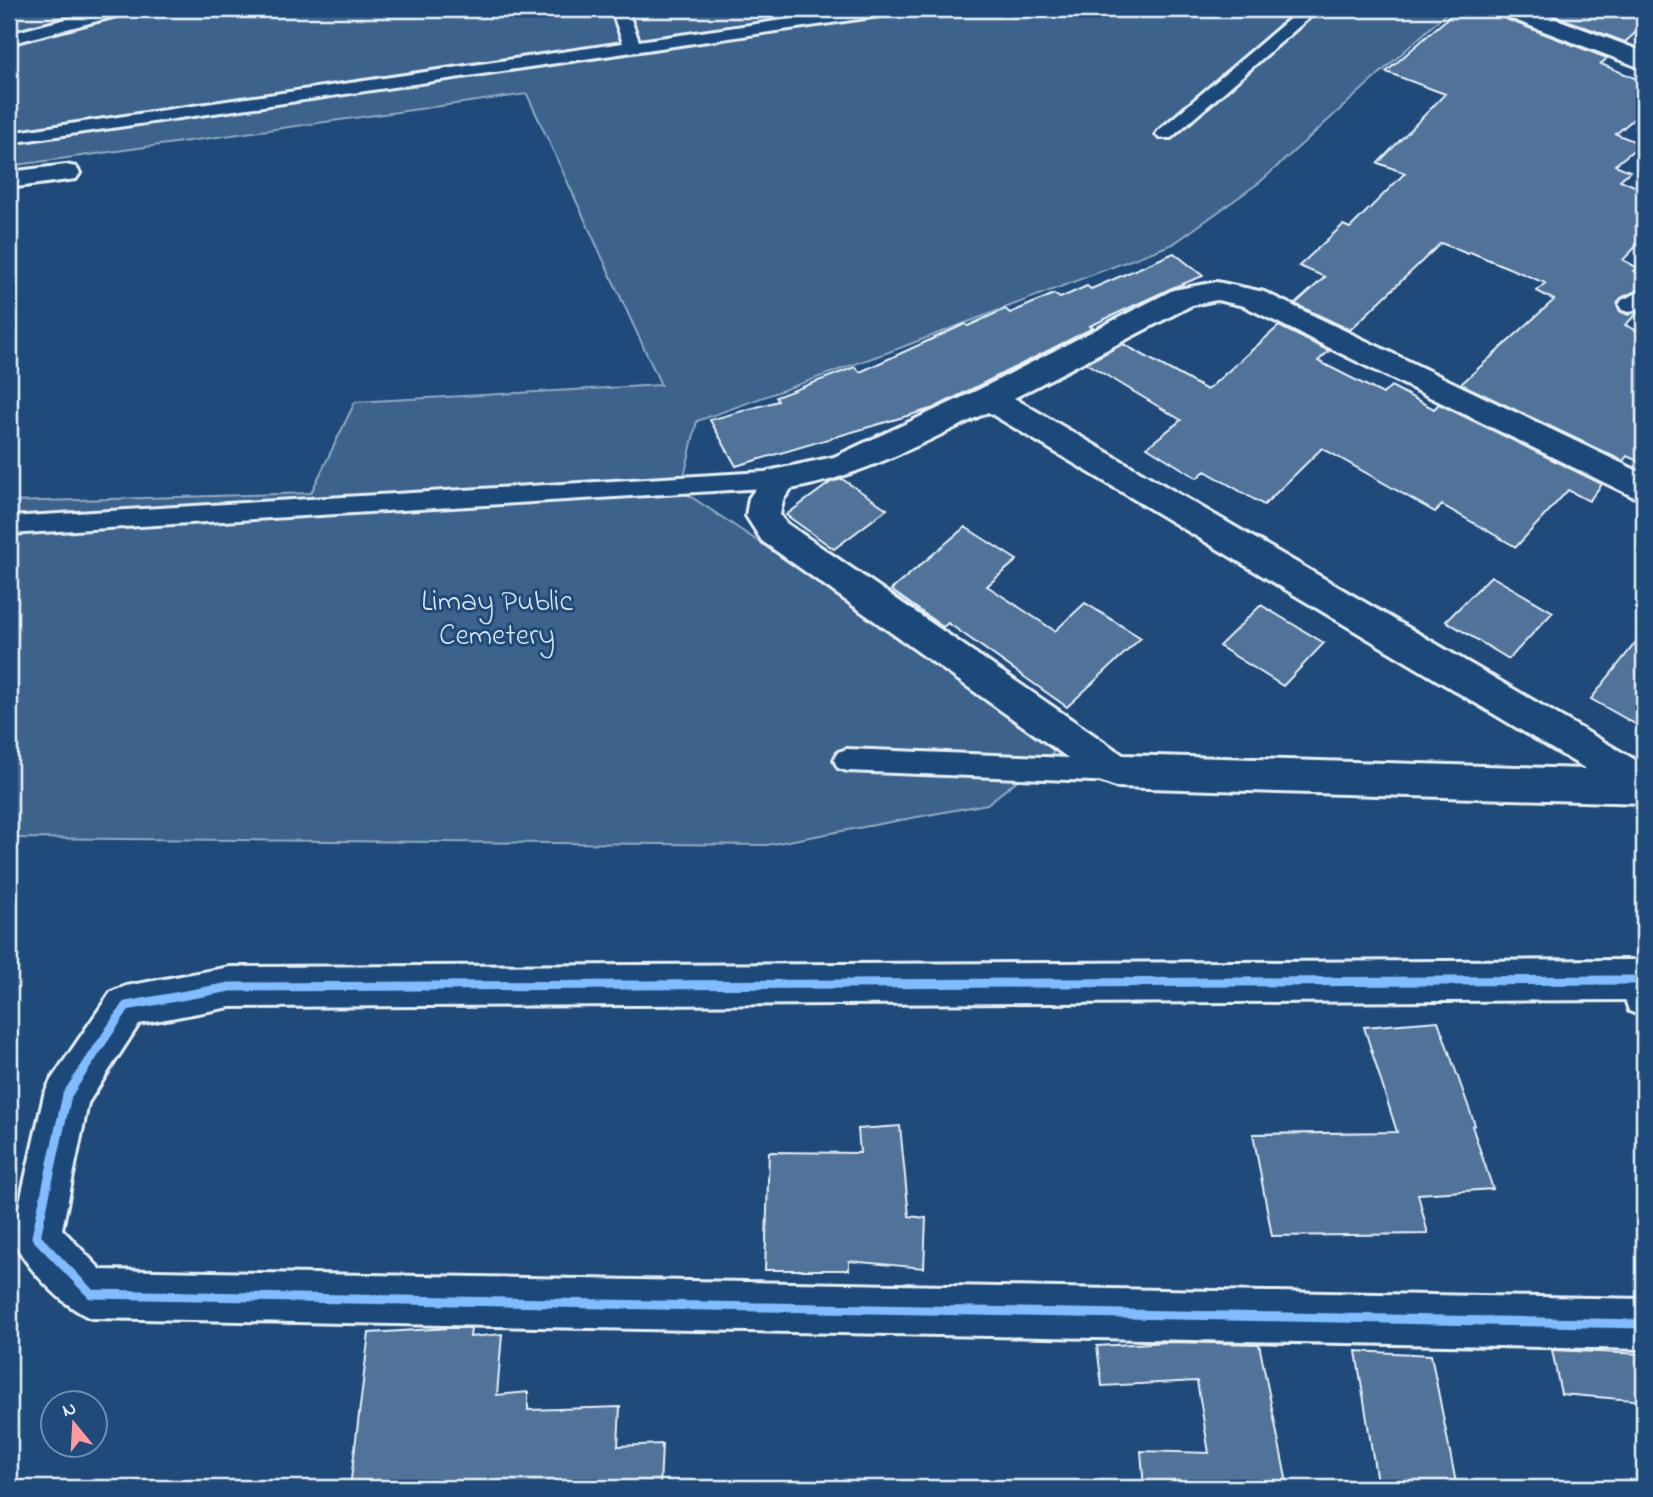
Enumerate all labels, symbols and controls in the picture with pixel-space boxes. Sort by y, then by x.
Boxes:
park label: Limay Public Cemetery [421,581,573,659]
north arrow [38,1388,108,1458]
text: N [59,1395,80,1425]

